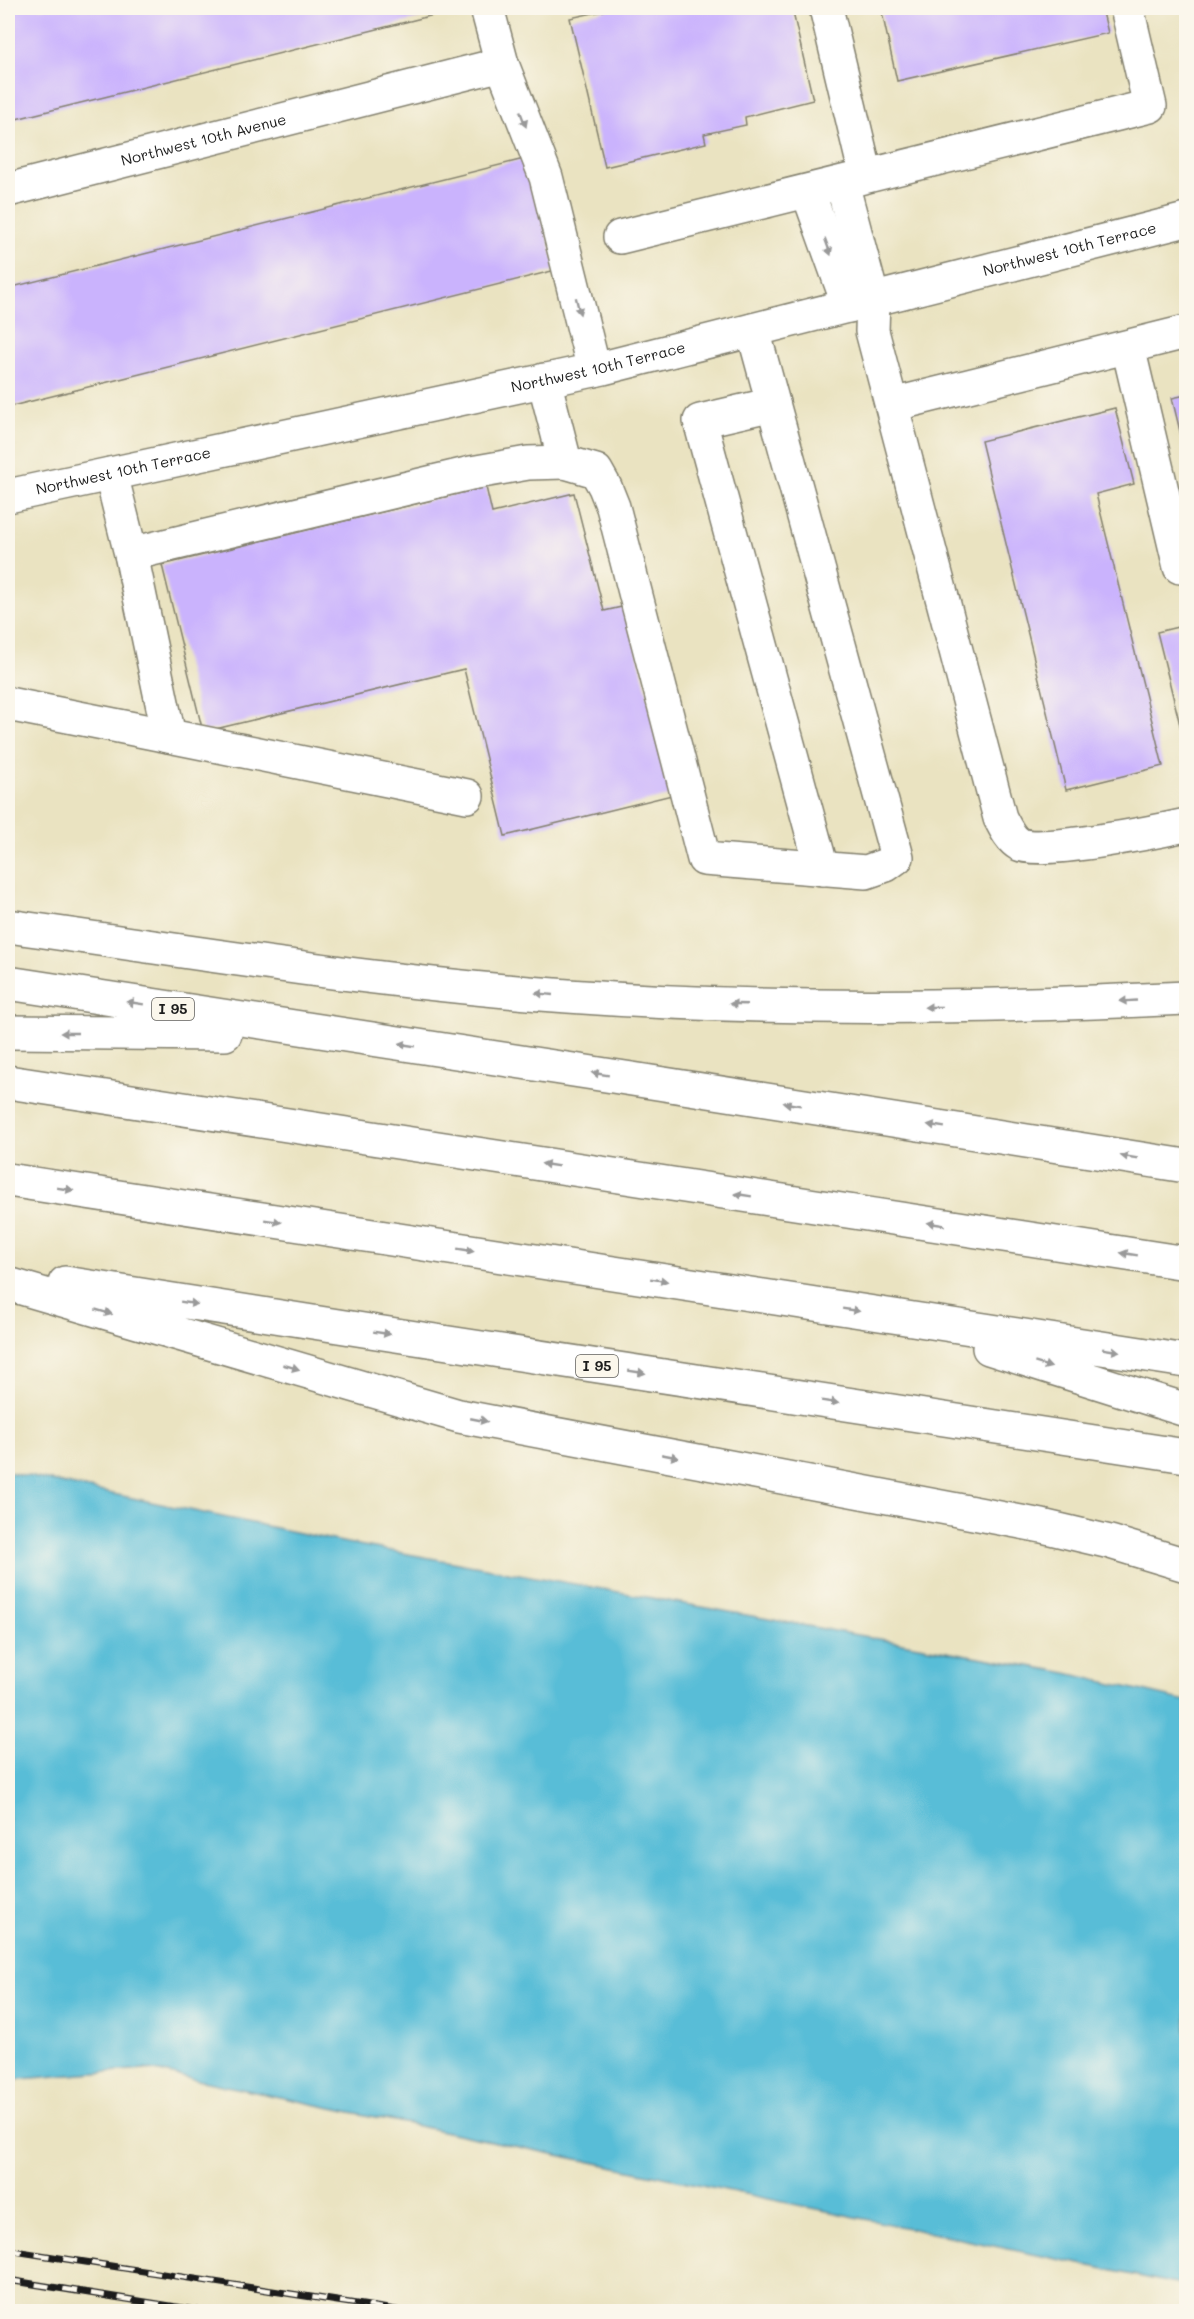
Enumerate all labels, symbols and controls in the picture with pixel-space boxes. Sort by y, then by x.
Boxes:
street label: Northwest 10th Avenue [119,108,288,170]
one-way arrow [519,110,528,128]
street label: Northwest 10th Terrace [980,217,1158,280]
one-way arrow [823,238,833,256]
one-way arrow [573,297,583,315]
street label: Northwest 10th Terrace [509,337,687,397]
street label: Northwest 10th Terrace [34,442,212,499]
one-way arrow [534,989,553,999]
one-way arrow [1119,997,1138,1006]
one-way arrow [125,998,144,1007]
road number: I 95 [152,998,194,1020]
one-way arrow [729,999,748,1009]
one-way arrow [924,1002,943,1012]
one-way arrow [60,1028,79,1038]
one-way arrow [397,1040,416,1049]
one-way arrow [590,1069,609,1078]
one-way arrow [783,1099,802,1108]
one-way arrow [927,1122,946,1131]
one-way arrow [1119,1153,1138,1162]
one-way arrow [541,1161,560,1170]
one-way arrow [56,1184,75,1193]
one-way arrow [734,1190,753,1199]
one-way arrow [264,1216,283,1225]
one-way arrow [926,1220,945,1229]
one-way arrow [457,1246,476,1255]
one-way arrow [1119,1249,1138,1258]
one-way arrow [649,1276,668,1285]
one-way arrow [180,1299,199,1308]
one-way arrow [842,1306,861,1315]
one-way arrow [95,1308,113,1317]
one-way arrow [373,1329,392,1338]
one-way arrow [1102,1345,1121,1354]
road number: I 95 [576,1355,618,1377]
one-way arrow [1034,1360,1052,1370]
one-way arrow [282,1363,300,1372]
one-way arrow [628,1368,647,1377]
one-way arrow [821,1397,840,1406]
one-way arrow [469,1416,488,1425]
one-way arrow [661,1452,680,1461]

